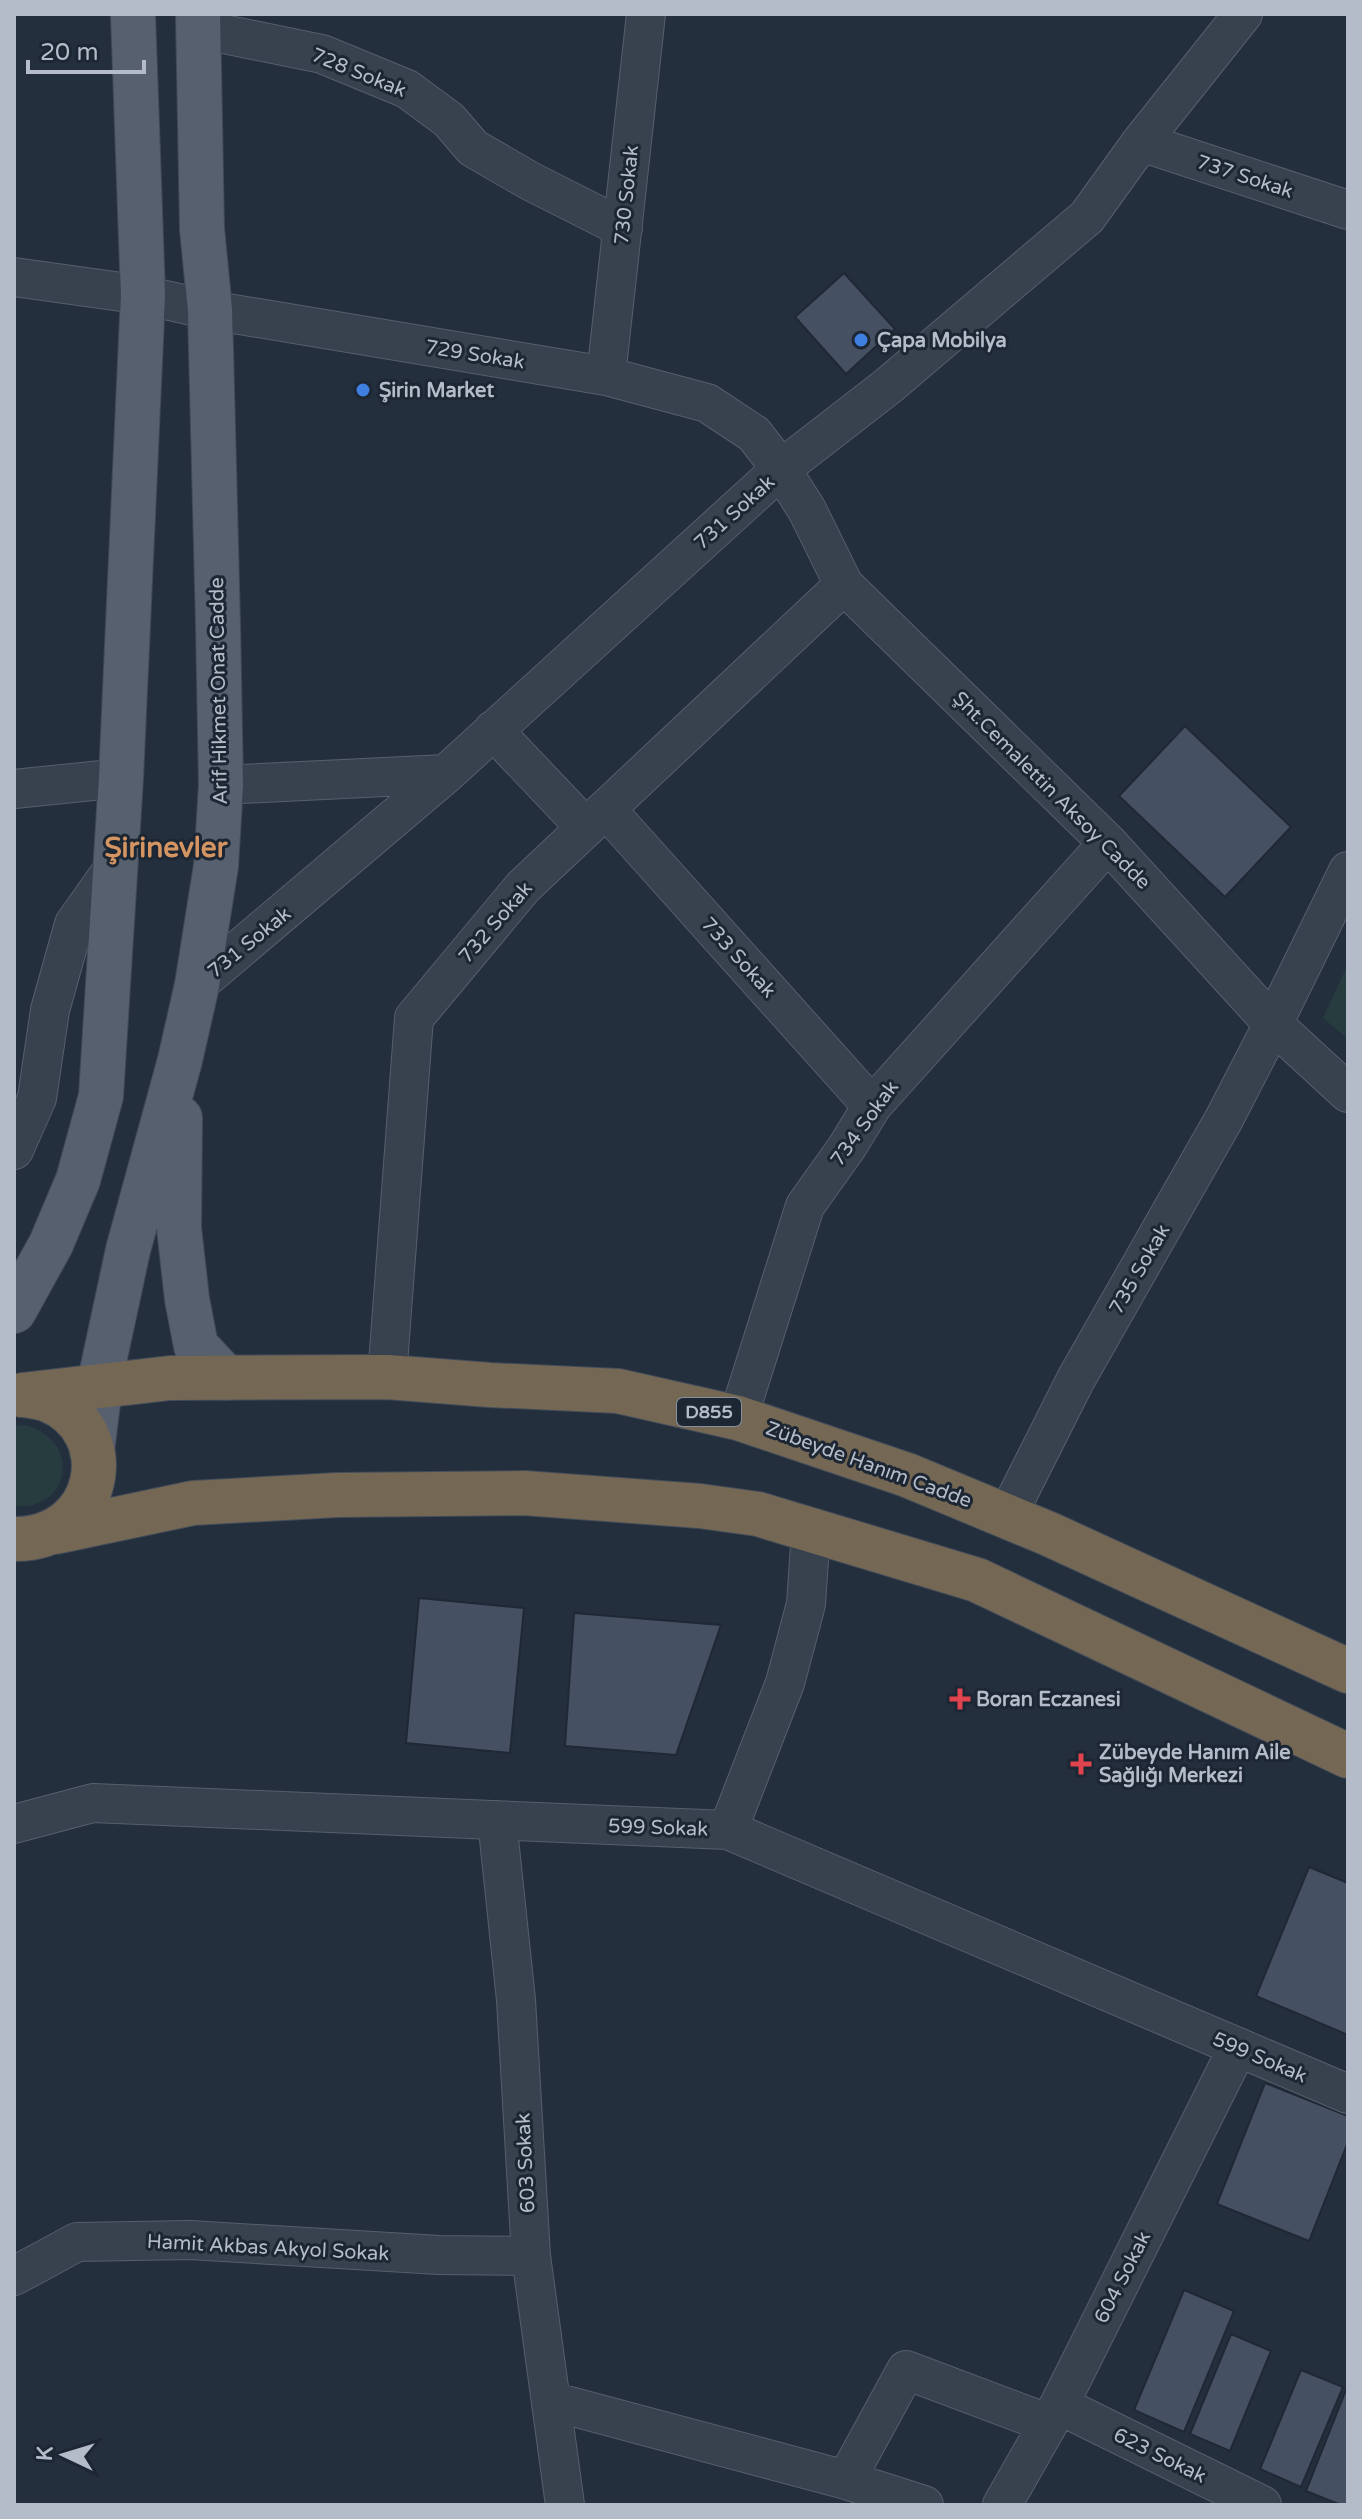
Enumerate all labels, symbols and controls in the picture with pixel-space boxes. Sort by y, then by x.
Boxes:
scale bar [28,24,144,74]
text: 20 m [40,38,98,67]
street label: 728 Sokak [308,43,410,103]
street label: 730 Sokak [610,144,644,246]
street label: 737 Sokak [1193,150,1296,204]
place label: Çapa Mobilya [877,329,1007,353]
marker: Çapa Mobilya [852,331,870,349]
street label: 729 Sokak [423,335,526,375]
place label: Şirin Market [379,379,494,403]
marker: Şirin Market [354,381,372,399]
street label: 731 Sokak [689,470,780,555]
street label: Arif Hikmet Onat Cadde [205,577,233,805]
street label: Şht.Cemalettin Aksoy Cadde [947,687,1155,895]
district label: Şirinevler [105,831,229,865]
street label: 732 Sokak [454,877,538,968]
street label: 731 Sokak [203,902,296,984]
street label: 733 Sokak [696,912,781,1003]
street label: 734 Sokak [826,1076,904,1171]
street label: 735 Sokak [1104,1220,1175,1319]
road number: D855 [677,1398,741,1426]
street label: Zübeyde Hanım Cadde [762,1417,975,1513]
place label: Boran Eczanesi [976,1688,1121,1712]
marker: Boran Eczanesi [951,1690,969,1708]
place label: Zübeyde Hanım Aile Sağlığı Merkezi [1099,1741,1291,1788]
marker: Zübeyde Hanım Aile Sağlığı Merkezi [1070,1753,1092,1775]
street label: 599 Sokak [607,1814,709,1842]
street label: 599 Sokak [1209,2027,1311,2089]
street label: 603 Sokak [511,2112,541,2214]
street label: 604 Sokak [1089,2227,1156,2328]
street label: Hamit Akbas Akyol Sokak [146,2230,390,2266]
north arrow [24,2415,104,2495]
street label: 623 Sokak [1109,2423,1210,2489]
text: K [32,2445,59,2462]

